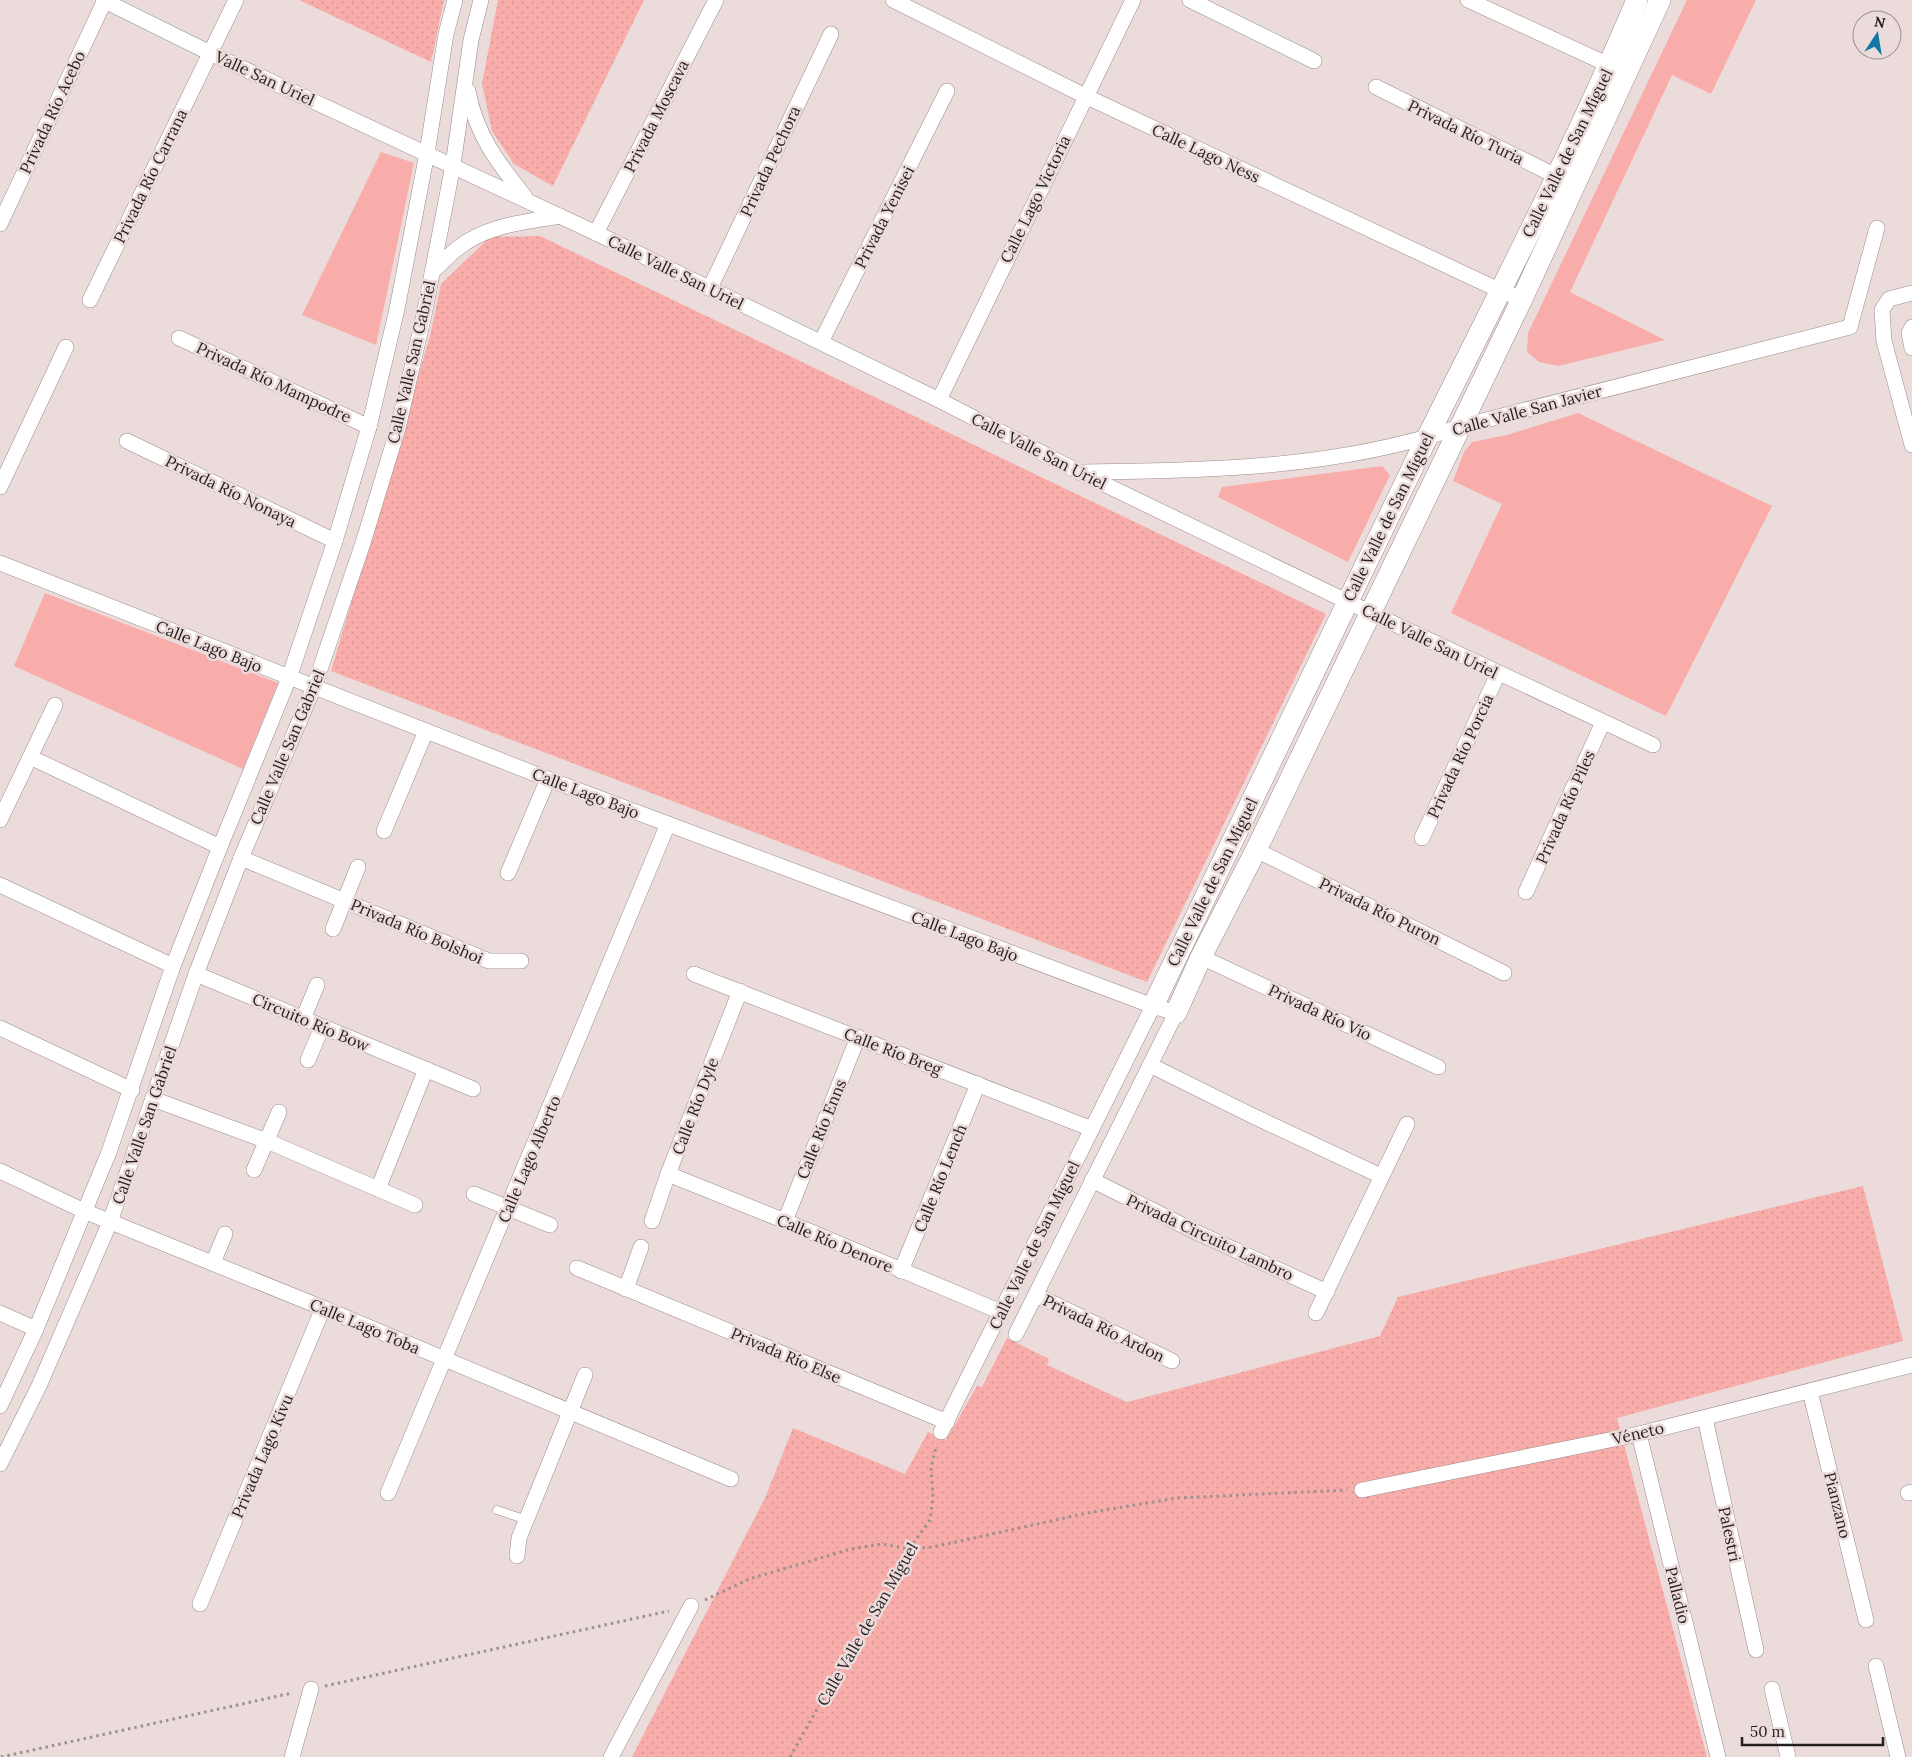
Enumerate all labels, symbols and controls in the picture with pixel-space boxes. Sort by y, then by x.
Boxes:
north arrow [1852,10,1902,60]
text: N [1873,12,1887,32]
street label: Valle San Uriel [211,46,318,110]
street label: Privada Río Acebo [15,47,89,177]
street label: Privada Moscava [619,56,693,176]
street label: Calle Valle de San Miguel [1517,65,1617,241]
street label: Privada Río Turia [1405,95,1527,169]
street label: Privada Pechora [736,102,804,220]
street label: Privada Río Carrana [109,106,191,246]
street label: Calle Lago Ness [1149,119,1263,187]
street label: Calle Lago Victoria [995,132,1075,266]
street label: Privada Yenisei [850,162,918,272]
street label: Calle Valle San Uriel [605,230,747,314]
street label: Calle Valle San Gabriel [383,279,439,445]
street label: Privada Río Mampodre [193,337,355,427]
street label: Calle Valle San Javier [1450,380,1604,440]
street label: Calle Valle San Uriel [968,408,1110,494]
street label: Calle Valle de San Miguel [1338,429,1438,605]
street label: Privada Río Nonaya [162,451,300,531]
street label: Calle Valle San Uriel [1359,599,1501,683]
street label: Calle Lago Bajo [153,616,265,676]
street label: Calle Valle San Gabriel [245,667,329,827]
street label: Privada Río Porcia [1423,691,1497,821]
street label: Privada Río Piles [1531,747,1599,867]
street label: Calle Lago Bajo [530,763,642,823]
street label: Calle Valle de San Miguel [1162,794,1262,970]
street label: Privada Río Puron [1316,873,1444,949]
street label: Privada Río Bolshoi [348,894,486,968]
street label: Calle Lago Bajo [909,906,1021,966]
street label: Privada Río Vío [1265,979,1375,1045]
street label: Circuito Río Bow [249,988,373,1056]
street label: Calle Río Breg [841,1023,946,1079]
street label: Calle Valle San Gabriel [107,1043,181,1207]
street label: Calle Río Dyle [667,1054,723,1157]
street label: Calle Río Enns [792,1076,850,1182]
street label: Calle Lago Alberto [493,1092,565,1226]
street label: Calle Río Lench [909,1121,971,1235]
street label: Calle Valle de San Miguel [984,1157,1084,1333]
street label: Privada Circuito Lambro [1123,1189,1297,1285]
street label: Calle Río Denore [774,1210,896,1277]
street label: Privada Río Ardon [1040,1290,1168,1366]
street label: Calle Lago Toba [307,1294,423,1358]
street label: Privada Río Else [728,1323,844,1387]
street label: Privada Lago Kivu [227,1391,297,1521]
street label: Véneto [1609,1417,1666,1449]
street label: Pianzano [1820,1470,1856,1540]
street label: Palestri [1714,1505,1746,1563]
street label: Calle Valle de San Miguel [812,1539,922,1709]
street label: Palladio [1661,1564,1695,1626]
scale bar [1742,1714,1883,1746]
text: 50 m [1750,1722,1785,1741]

